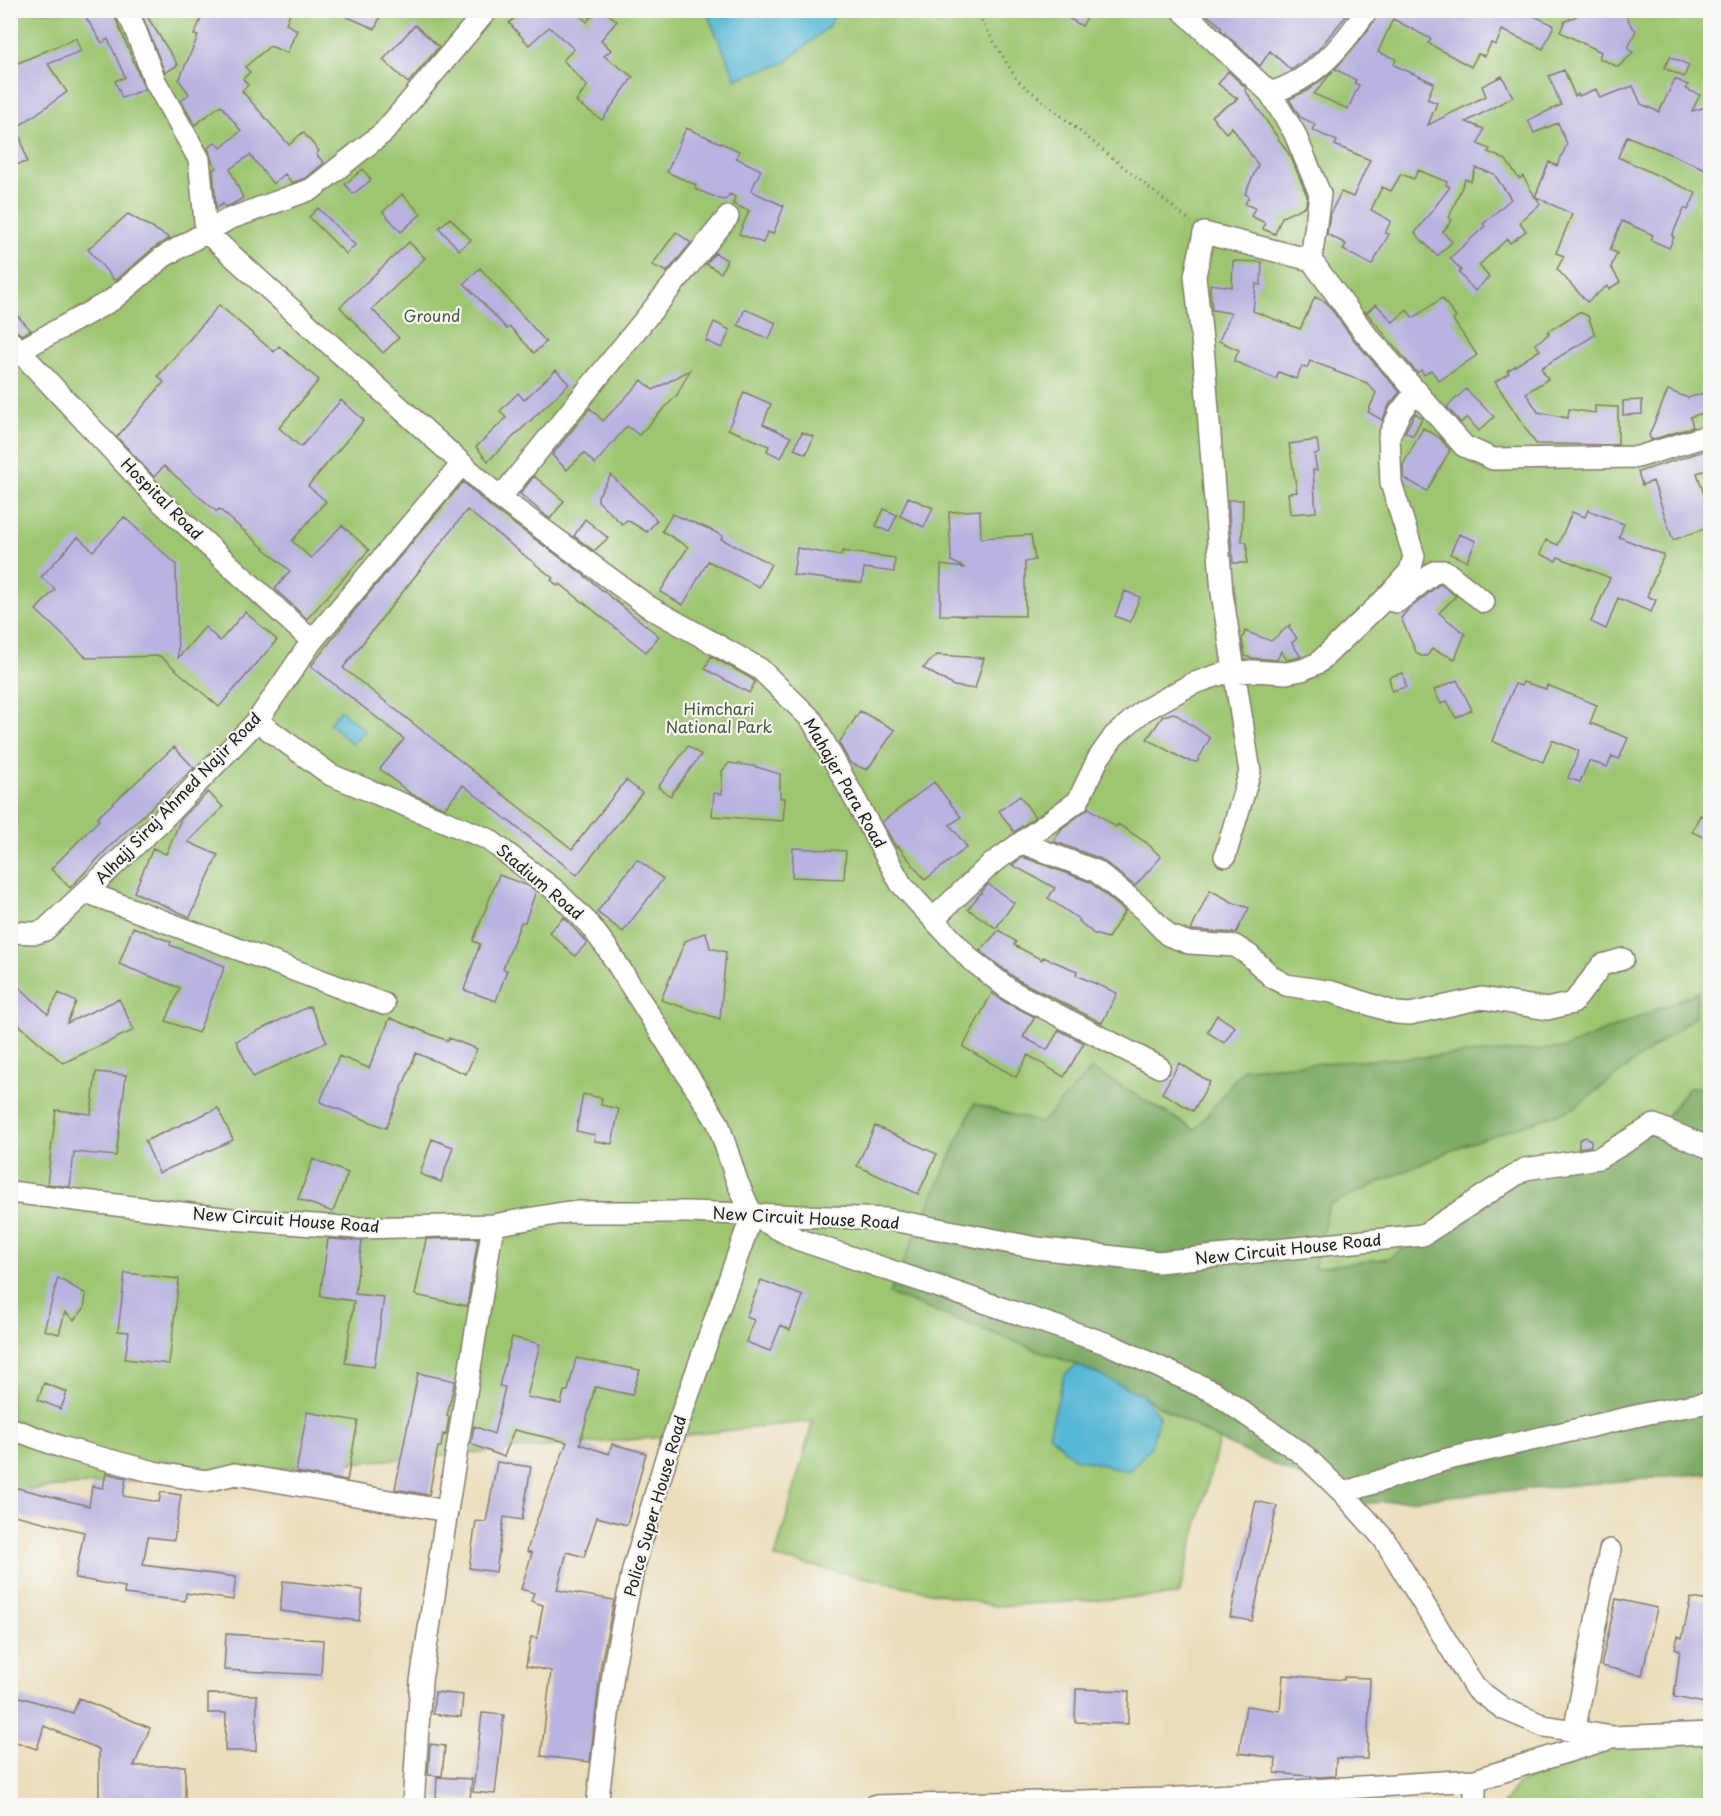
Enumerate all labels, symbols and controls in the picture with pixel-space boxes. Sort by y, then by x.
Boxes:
park label: Ground [404,303,460,327]
street label: Hospital Road [116,452,209,545]
park label: Himchari National Park [666,696,773,738]
street label: Alhajj Siraj Ahmed Najir Road [89,706,266,888]
street label: Mahajer Para Road [799,713,893,852]
street label: Stadium Road [492,838,589,925]
street label: New Circuit House Road [192,1200,380,1238]
street label: New Circuit House Road [712,1200,900,1234]
street label: New Circuit House Road [1193,1226,1382,1270]
street label: Police Super House Road [617,1412,691,1599]

